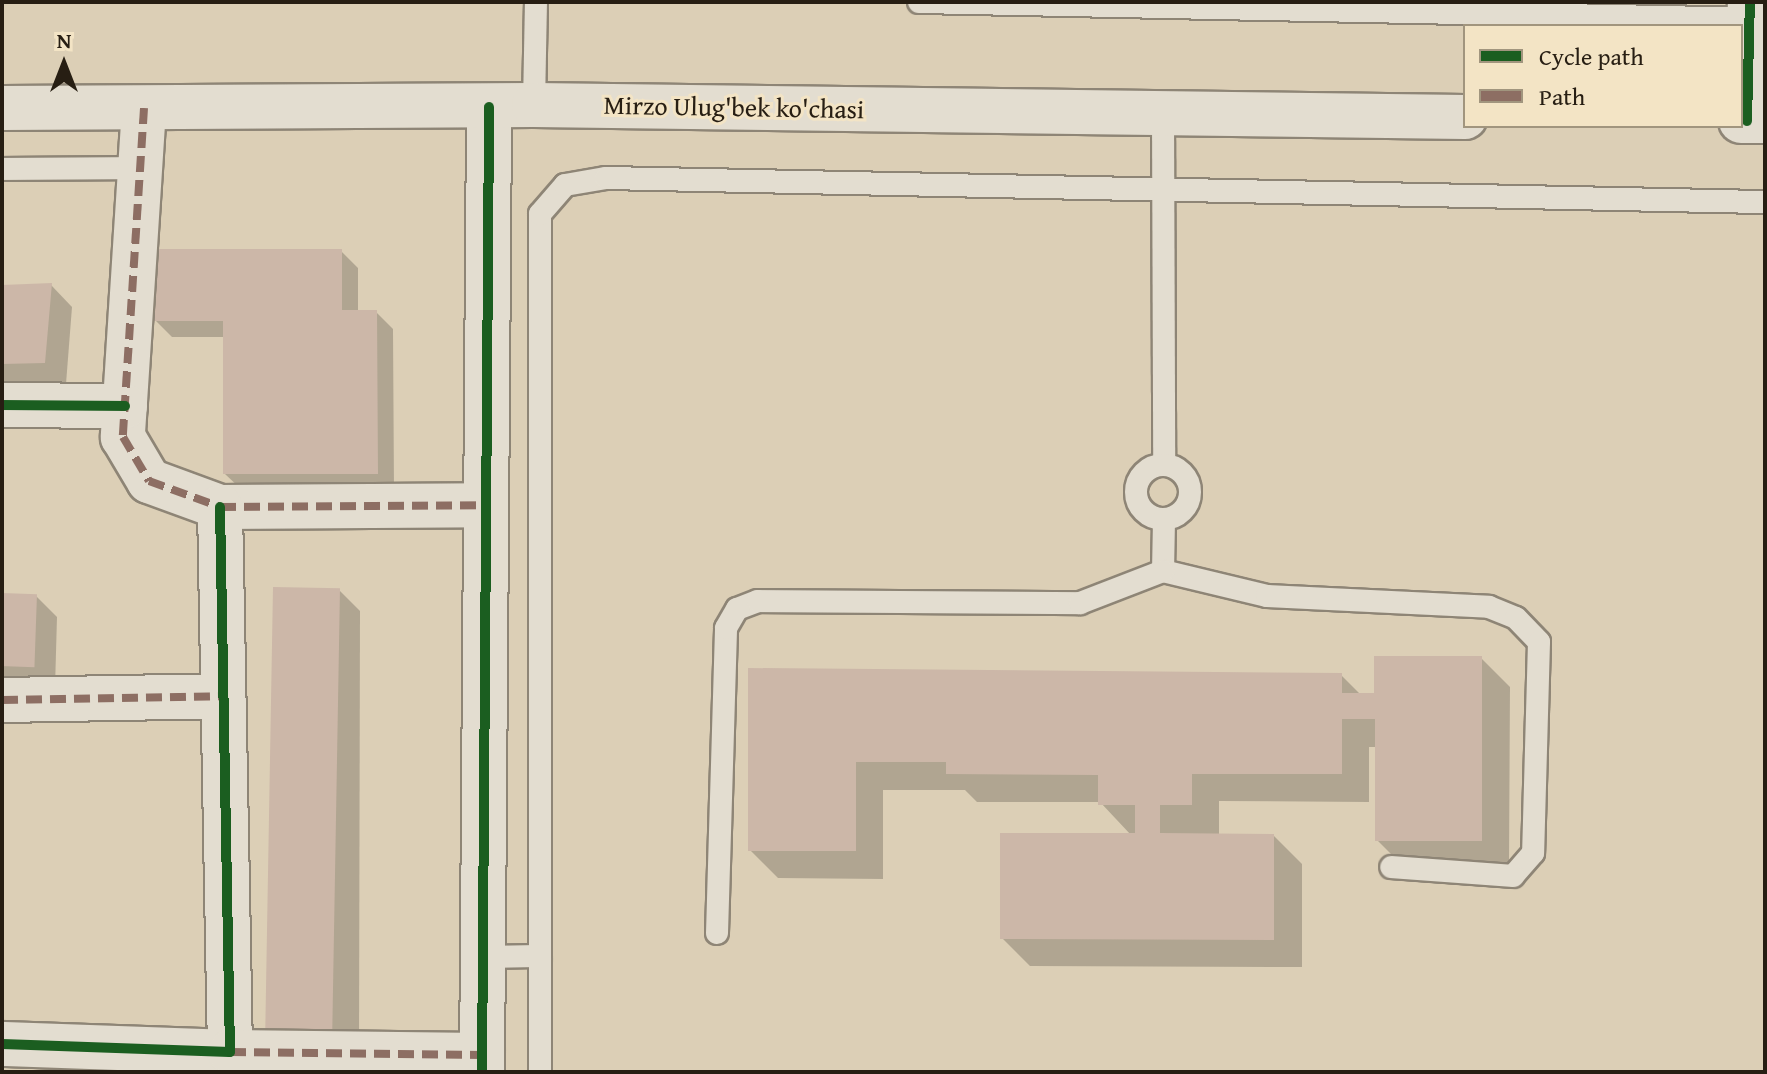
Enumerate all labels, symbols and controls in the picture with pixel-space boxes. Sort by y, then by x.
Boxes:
north arrow [24,24,104,104]
text: N [57,24,71,56]
legend [1463,24,1743,128]
text: Cycle path [1539,39,1644,74]
text: Path [1539,79,1585,114]
street label: Mirzo Ulug'bek ko'chasi [603,89,865,125]

